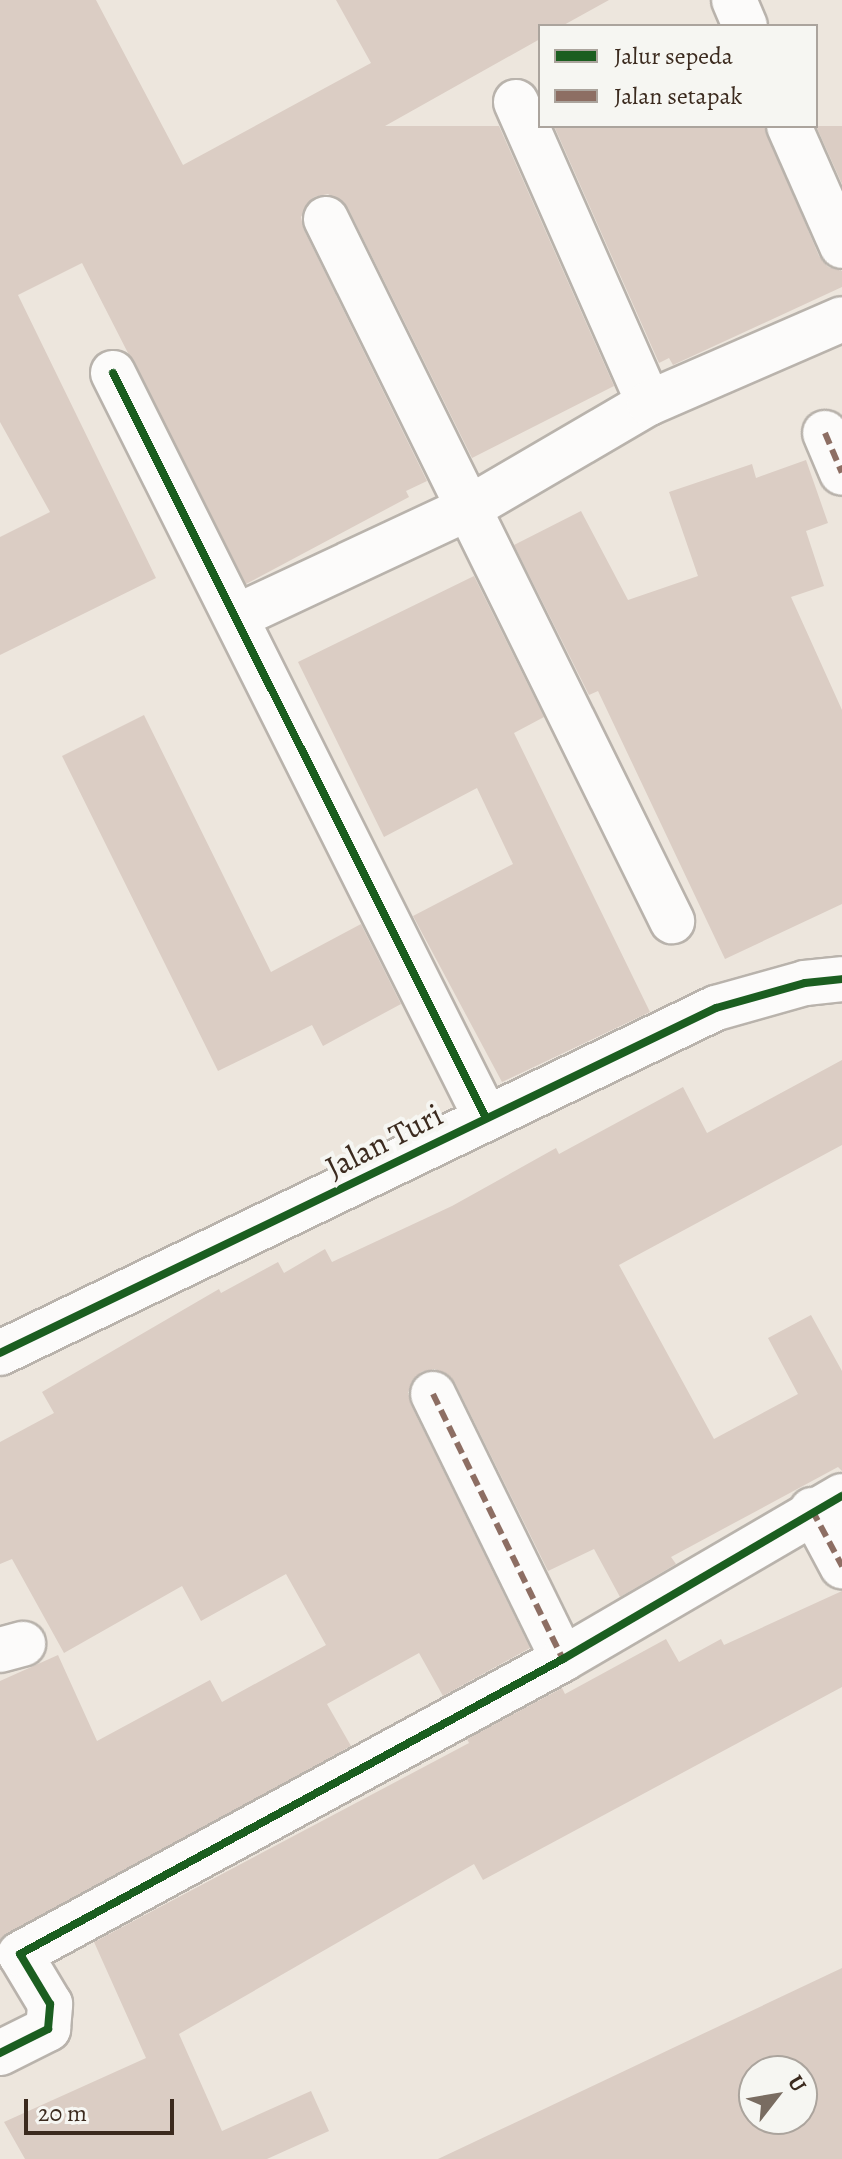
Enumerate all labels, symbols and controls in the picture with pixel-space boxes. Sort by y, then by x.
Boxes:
legend [538,24,818,128]
text: Jalur sepeda [614,40,733,72]
text: Jalan setapak [614,80,743,112]
street label: Jalan Turi [319,1095,449,1187]
north arrow [738,2055,818,2135]
text: U [780,2070,813,2098]
scale bar [28,2083,178,2133]
text: 20 m [38,2097,87,2129]

